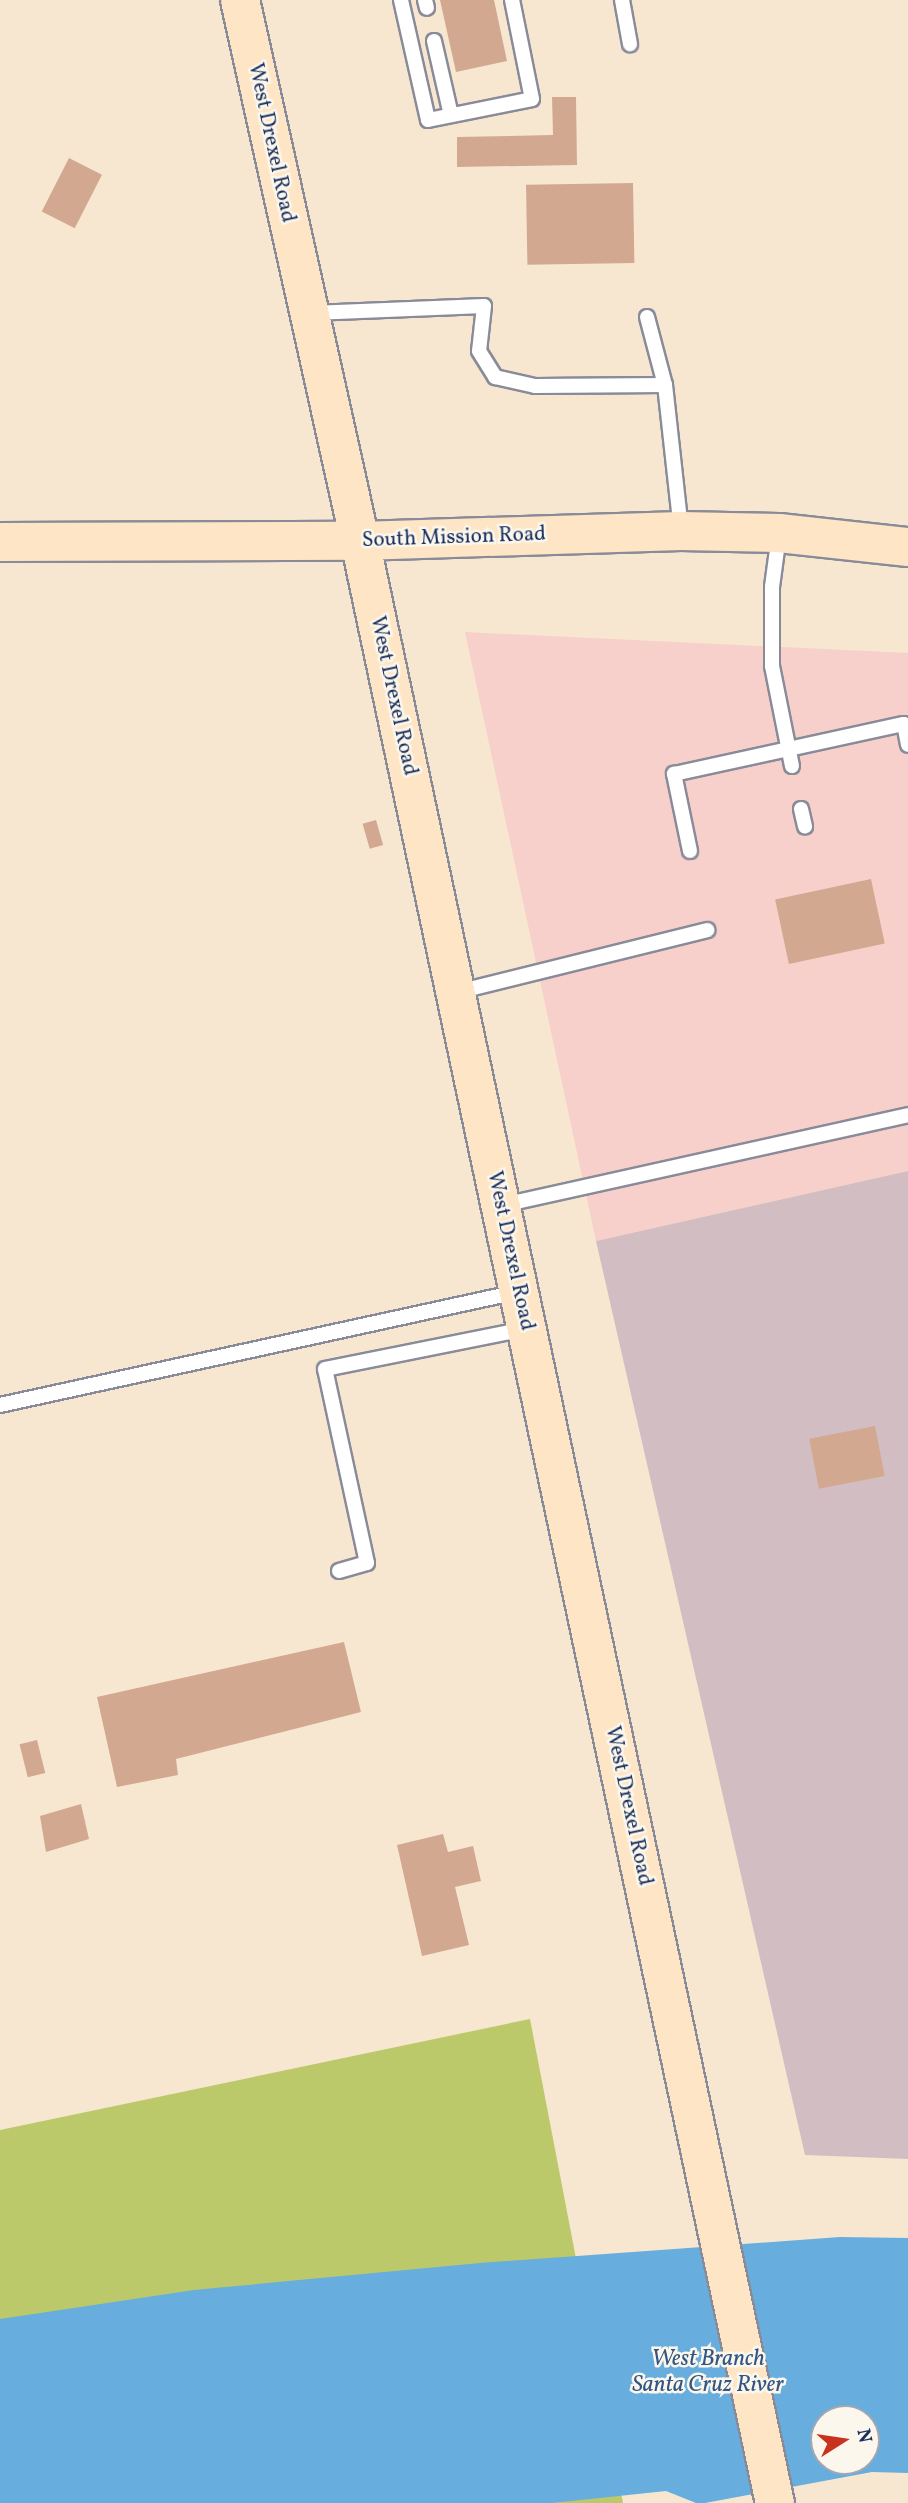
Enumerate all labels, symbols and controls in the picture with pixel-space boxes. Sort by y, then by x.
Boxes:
street label: West Drexel Road [242,61,300,225]
street label: South Mission Road [362,522,546,554]
street label: West Drexel Road [364,614,422,778]
street label: West Drexel Road [481,1169,539,1333]
street label: West Drexel Road [599,1724,657,1888]
water label: West Branch Santa Cruz River [632,2345,784,2399]
north arrow [810,2405,880,2475]
text: N [849,2427,878,2445]

